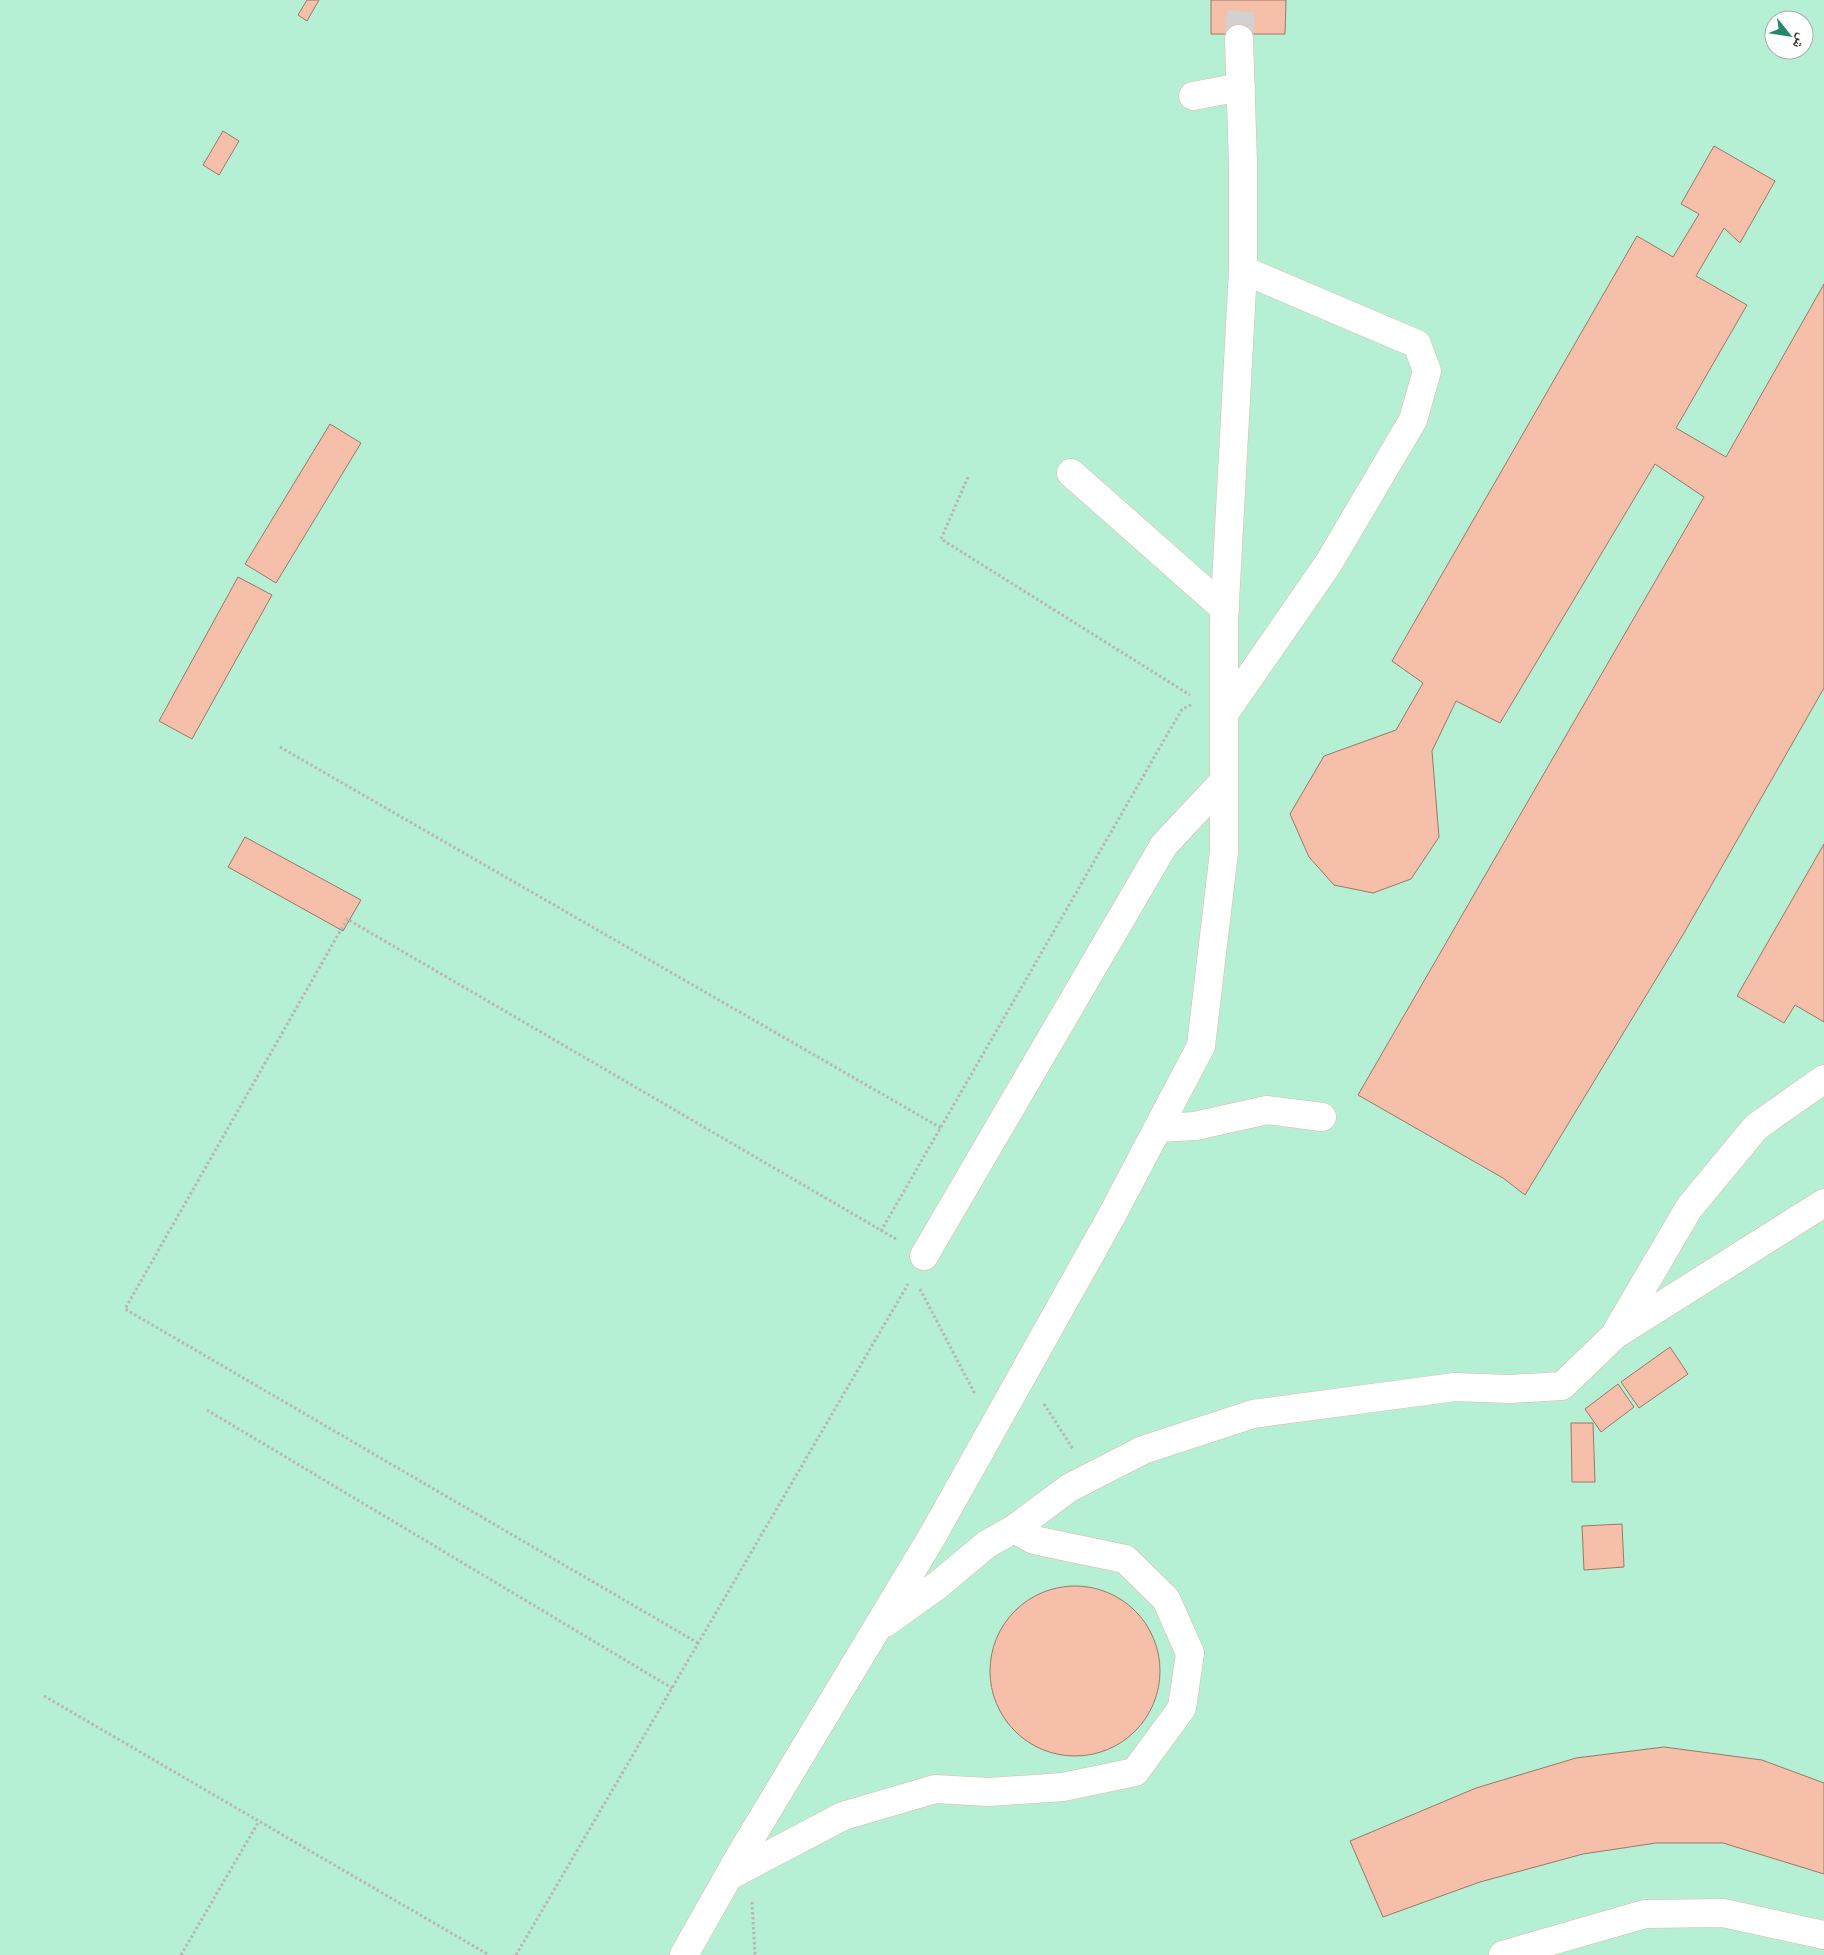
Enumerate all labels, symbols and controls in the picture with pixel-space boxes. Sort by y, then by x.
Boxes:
north arrow [1764,10,1814,60]
text: ش [1789,31,1813,53]

